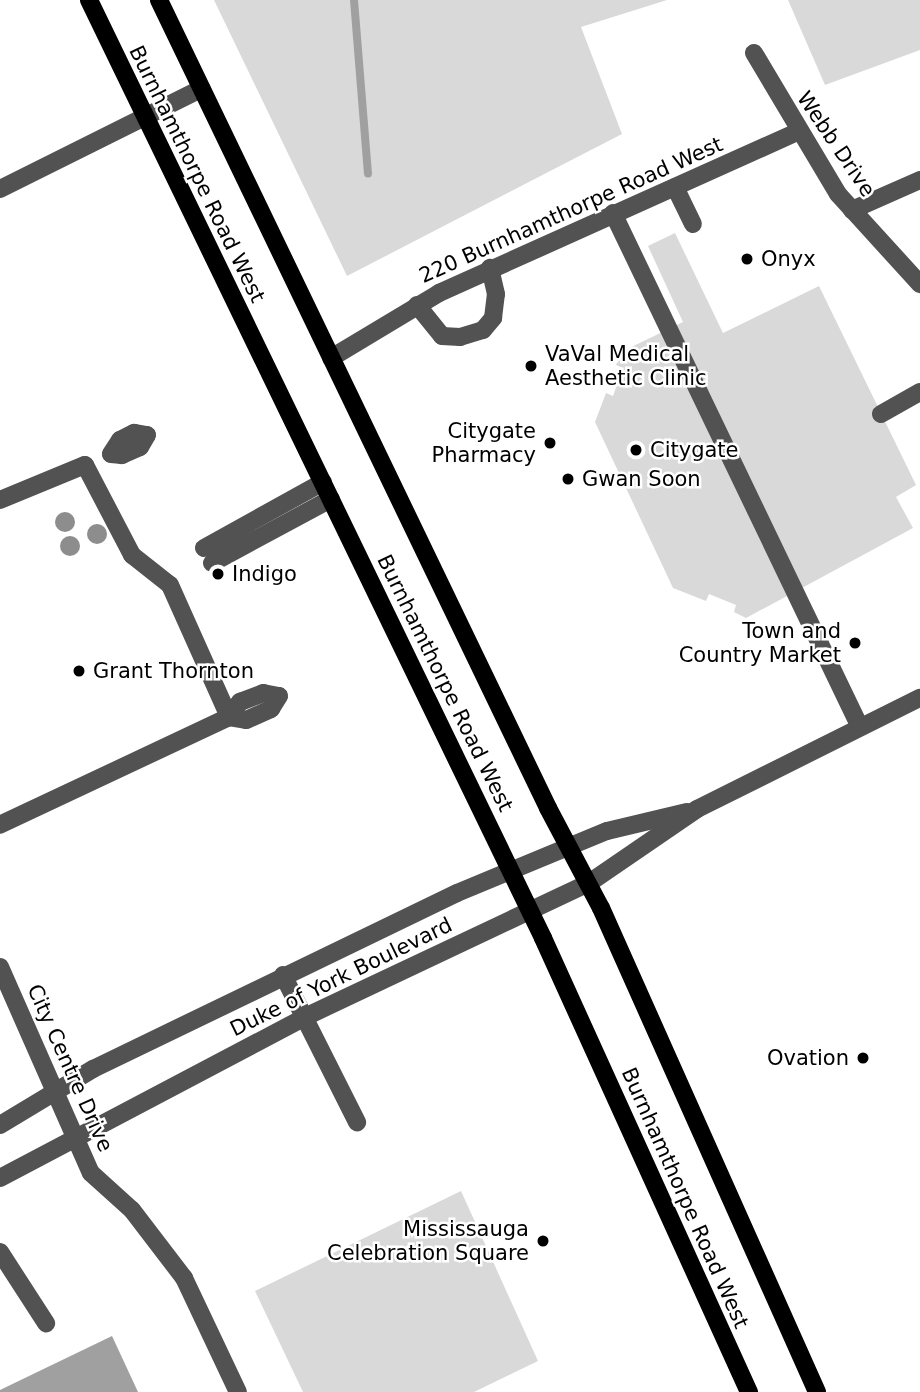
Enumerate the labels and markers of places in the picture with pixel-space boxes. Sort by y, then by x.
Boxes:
place label: Onyx [761,246,816,272]
marker: Onyx [739,251,755,267]
place label: VaVal Medical Aesthetic Clinic [545,341,707,391]
marker: VaVal Medical Aesthetic Clinic [523,358,539,374]
place label: Citygate Pharmacy [432,418,536,468]
marker: Citygate Pharmacy [542,435,558,451]
place label: Citygate [650,437,739,463]
marker: Citygate [628,442,644,458]
place label: Gwan Soon [582,466,701,492]
marker: Gwan Soon [560,471,576,487]
place label: Indigo [232,561,297,587]
marker: Indigo [210,566,226,582]
place label: Town and Country Market [679,618,841,668]
marker: Town and Country Market [847,635,863,651]
place label: Grant Thornton [93,658,254,684]
marker: Grant Thornton [71,663,87,679]
place label: Ovation [767,1045,849,1071]
marker: Ovation [855,1050,871,1066]
place label: Mississauga Celebration Square [327,1216,529,1266]
marker: Mississauga Celebration Square [535,1233,551,1249]

